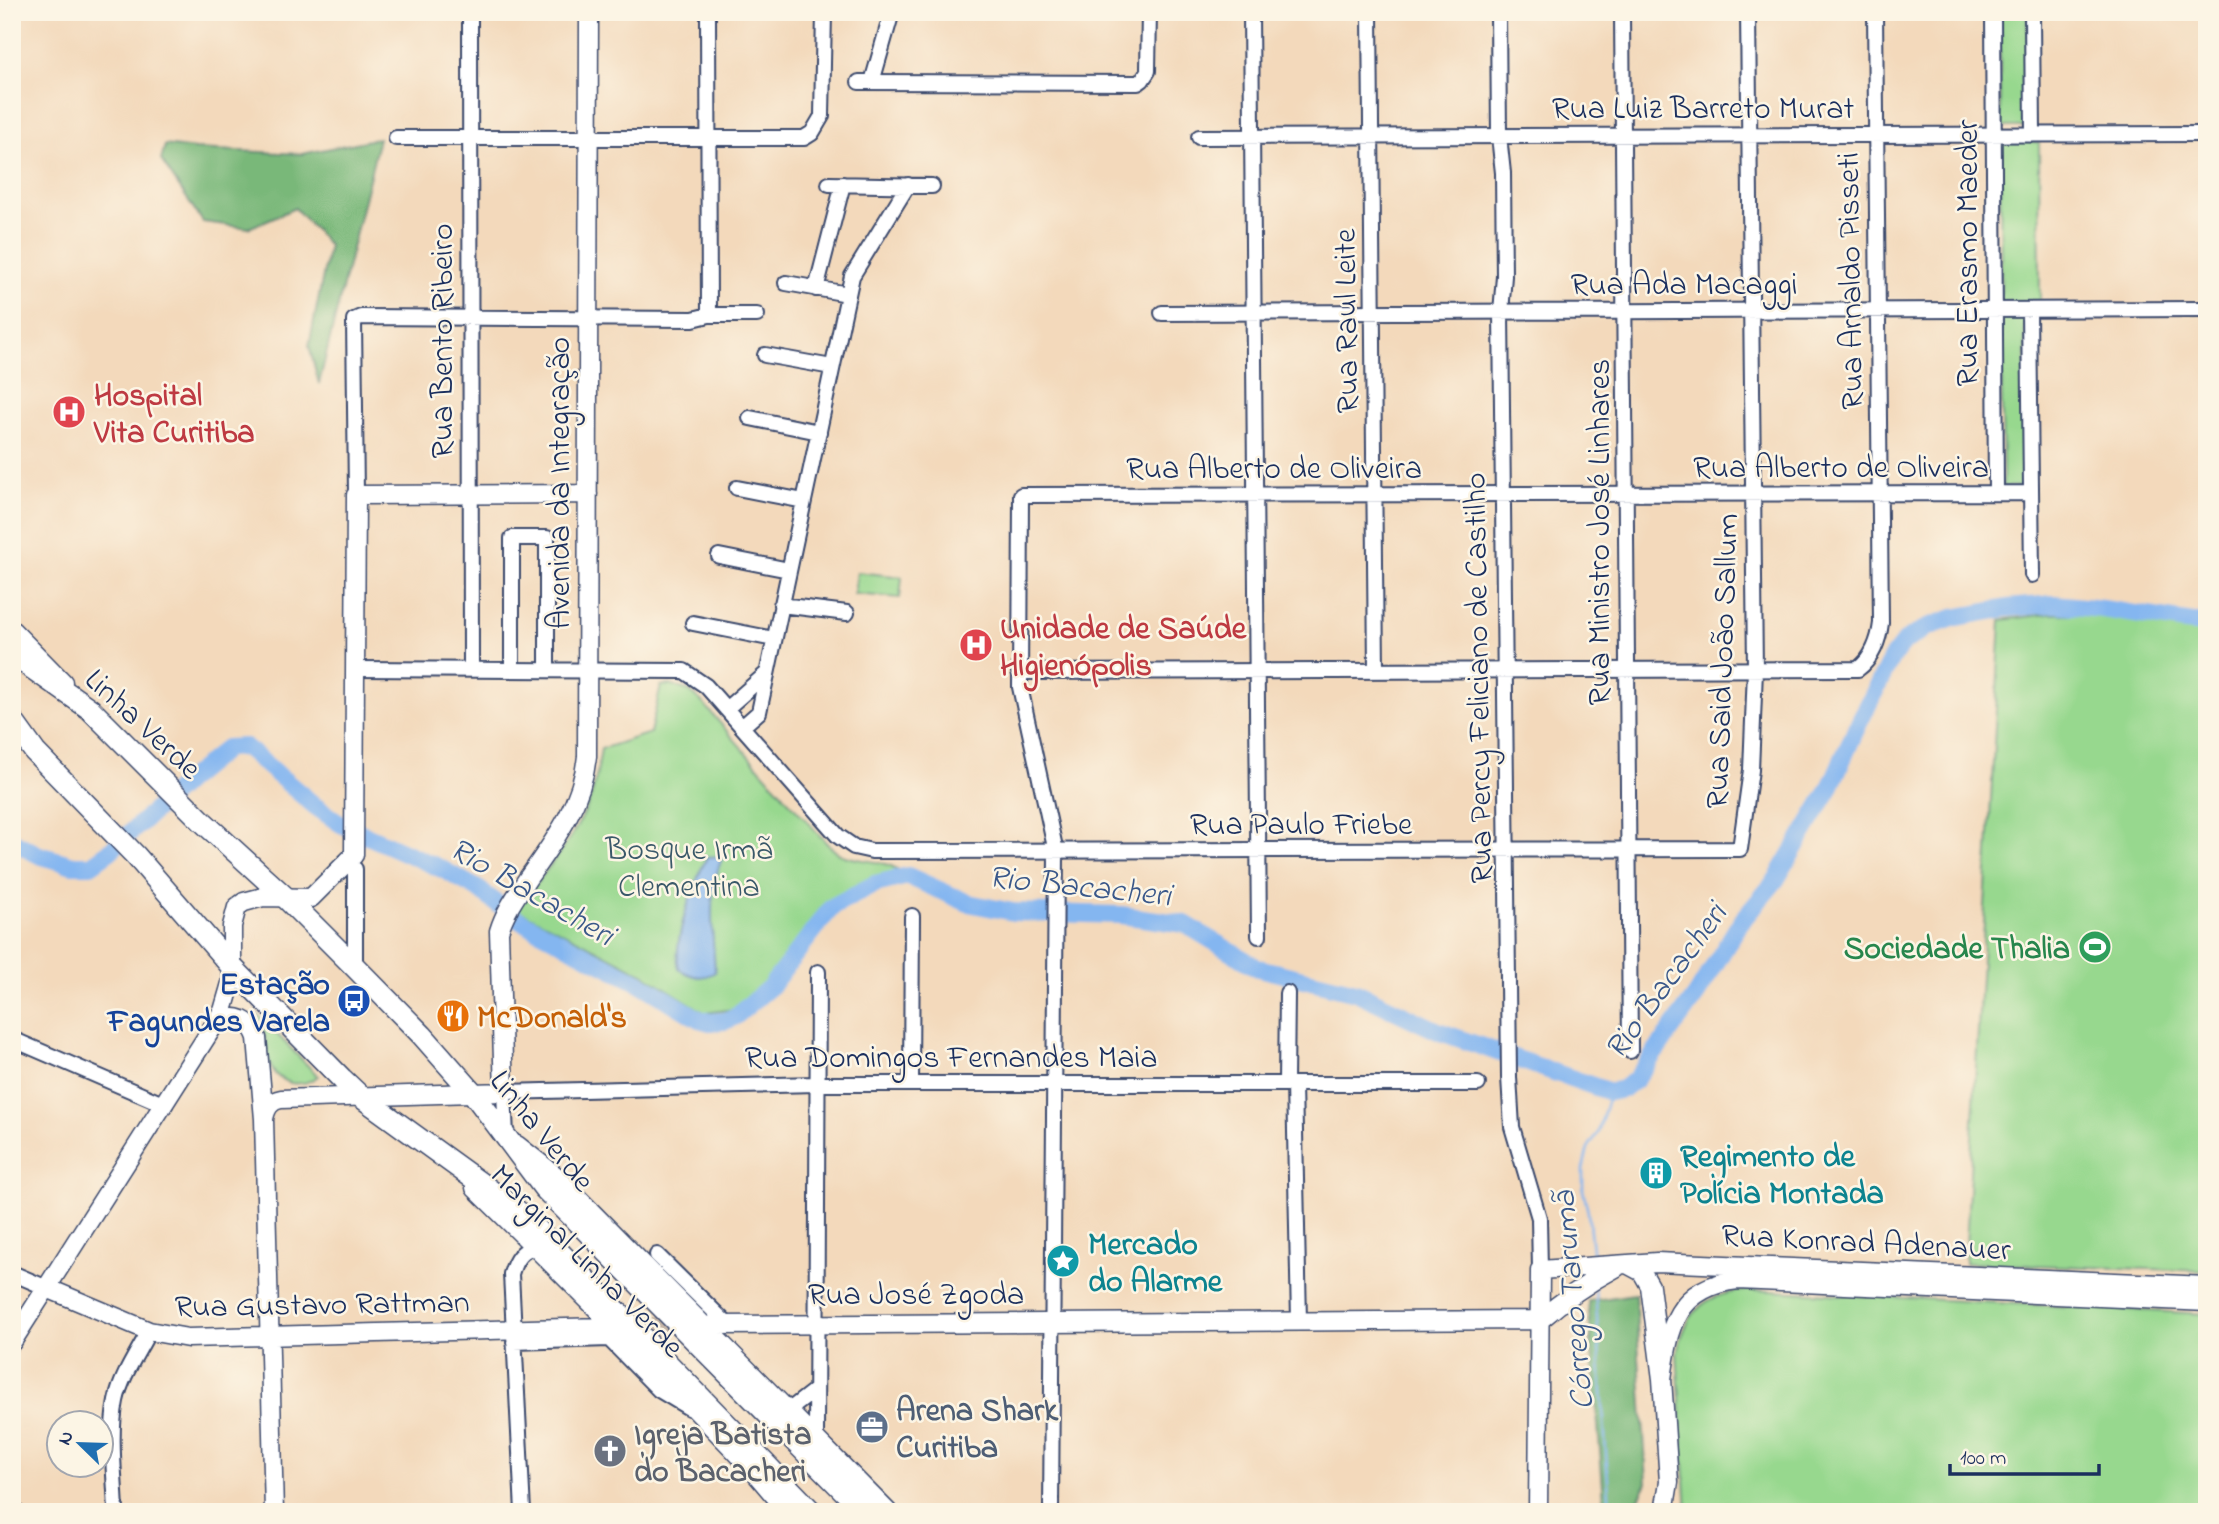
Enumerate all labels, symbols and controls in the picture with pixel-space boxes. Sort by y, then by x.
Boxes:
street label: Rua Luiz Barreto Murat [1552,87,1854,134]
street label: Rua Erasmo Maeder [1946,120,1993,386]
street label: Rua Arnaldo Pisseti [1827,152,1878,410]
street label: Rua Bento Ribeiro [421,223,468,459]
street label: Rua Raul Leite [1323,228,1374,414]
street label: Rua Ada Macaggi [1571,263,1797,310]
street label: Avenida da Integração [538,337,585,629]
street label: Rua Ministro José Linhares [1578,359,1625,705]
place label: Hospital Vita Curitiba [93,374,255,458]
hospital icon: Hospital Vita Curitiba [50,393,88,431]
street label: Rua Alberto de Oliveira [1693,446,1989,493]
street label: Rua Alberto de Oliveira [1126,447,1422,494]
street label: Rua Percy Feliciano de Castilho [1453,472,1508,884]
street label: Rua Said João Sallum [1696,513,1753,810]
place label: Unidade de Saúde Higienópolis [1000,607,1248,692]
hospital icon: Unidade de Saúde Higienópolis [957,626,995,664]
street label: Linha Verde [72,659,211,793]
street label: Rua Paulo Friebe [1190,803,1413,850]
water label: Rio Bacacheri [440,827,625,962]
park label: Bosque Irmã Clementina [605,828,772,912]
water label: Rio Bacacheri [986,855,1176,922]
water label: Rio Bacacheri [1594,892,1742,1071]
place label: Sociedade Thalia [1844,927,2070,974]
sports icon: Sociedade Thalia [2076,928,2114,966]
place label: Estação Fagundes Varela [106,963,330,1048]
bus stop icon: Estação Fagundes Varela [335,982,373,1020]
place label: McDonald's [477,996,627,1043]
restaurant icon: McDonald's [434,997,472,1035]
street label: Rua Domingos Fernandes Maia [744,1036,1158,1083]
street label: Linha Verde [476,1061,605,1204]
place label: Regimento de Polícia Montada [1680,1135,1884,1219]
street label: Marginal Linha Verde [477,1154,694,1371]
building icon: Regimento de Polícia Montada [1637,1154,1675,1192]
water label: Córrego Tarumã [1541,1186,1609,1412]
street label: Rua Konrad Adenauer [1720,1213,2012,1276]
place label: Mercado do Alarme [1088,1223,1224,1307]
place icon: Mercado do Alarme [1044,1242,1082,1280]
street label: Rua José Zgoda [808,1273,1024,1320]
street label: Rua Gustavo Rattman [174,1280,470,1333]
place label: Arena Shark Curitiba [896,1389,1059,1473]
north arrow [46,1408,116,1478]
office icon: Arena Shark Curitiba [853,1408,891,1446]
place label: Igreja Batista do Bacacheri [634,1413,812,1497]
text: N [52,1427,82,1450]
church icon: Igreja Batista do Bacacheri [591,1432,629,1470]
scale bar [1950,1433,2098,1477]
text: 100 m [1960,1444,2006,1474]

